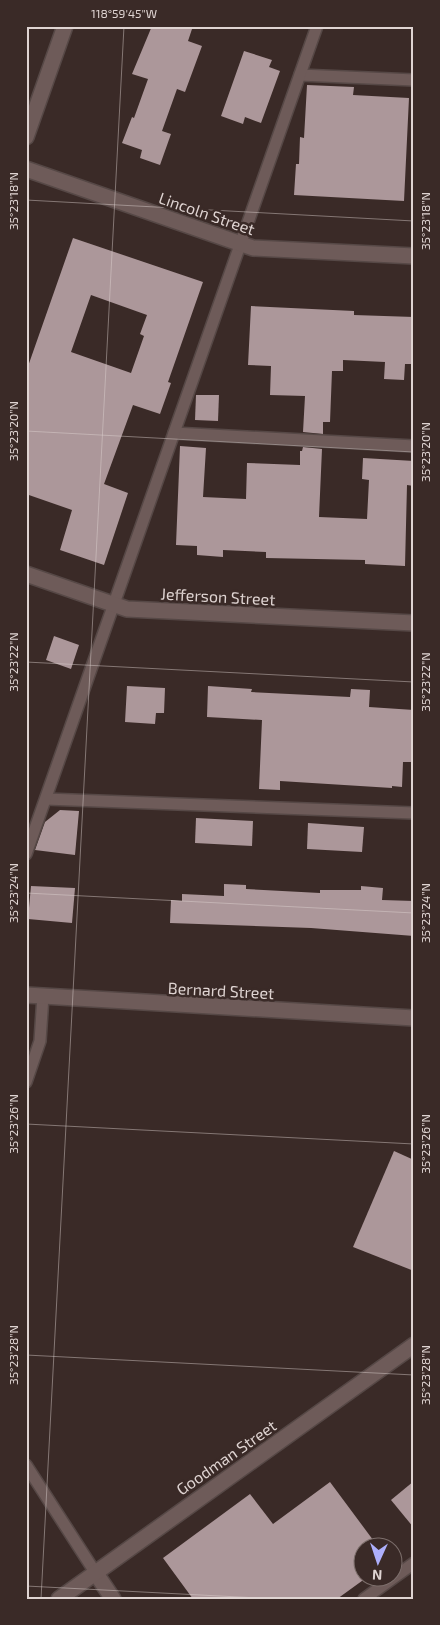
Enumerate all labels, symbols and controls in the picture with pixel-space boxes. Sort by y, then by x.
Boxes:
text: 118°59'45"W [91,6,157,20]
text: 35°23'18"N [6,172,20,230]
street label: Lincoln Street [156,188,258,238]
text: 35°23'18"N [418,192,432,250]
text: 35°23'20"N [6,401,20,461]
text: 35°23'20"N [418,422,432,482]
street label: Jefferson Street [160,584,276,608]
text: 35°23'22"N [6,632,20,692]
text: 35°23'22"N [418,652,432,712]
text: 35°23'24"N [6,863,20,923]
text: 35°23'24"N [418,883,432,943]
street label: Bernard Street [167,978,275,1002]
text: 35°23'26"N [6,1094,20,1154]
text: 35°23'26"N [418,1114,432,1174]
text: 35°23'28"N [6,1325,20,1385]
text: 35°23'28"N [418,1345,432,1405]
street label: Goodman Street [172,1416,280,1498]
north arrow [352,1538,402,1588]
text: N [372,1567,383,1584]

